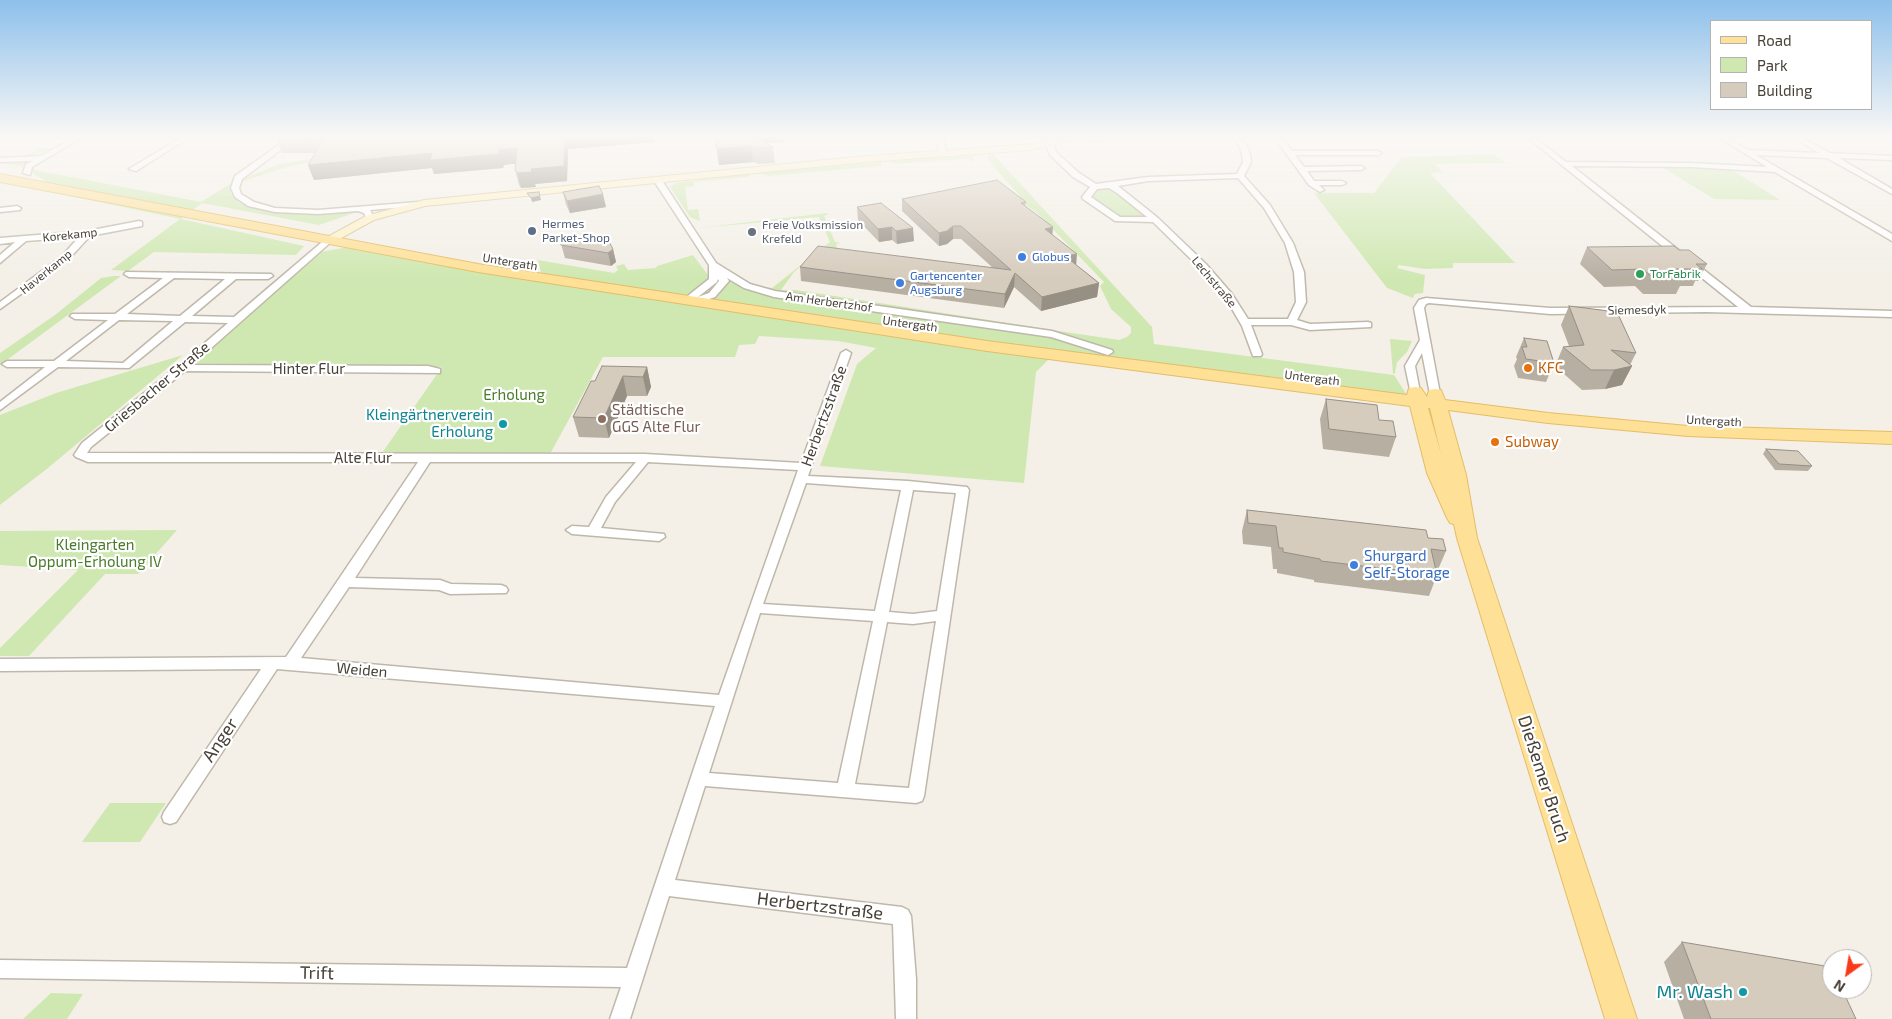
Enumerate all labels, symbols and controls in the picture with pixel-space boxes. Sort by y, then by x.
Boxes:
legend [1710,20,1872,110]
text: Road [1757,31,1792,49]
text: Park [1757,56,1788,74]
text: Building [1757,81,1812,99]
place label: Hermes Parket-Shop [542,217,610,245]
place label: Freie Volksmission Krefeld [762,218,863,246]
street label: Korekamp [42,225,98,245]
marker: Hermes Parket-Shop [526,225,538,237]
marker: Freie Volksmission Krefeld [746,226,758,238]
street label: Haverkamp [17,247,75,297]
place label: Globus [1032,250,1070,264]
street label: Untergath [481,251,539,273]
marker: Globus [1016,251,1028,263]
street label: Lechstraße [1189,254,1239,310]
place label: TorFabrik [1650,267,1701,281]
marker: TorFabrik [1634,268,1646,280]
place label: Gartencenter Augsburg [910,269,982,297]
marker: Gartencenter Augsburg [894,277,906,289]
street label: Am Herbertzhof [785,289,873,315]
street label: Siemesdyk [1608,302,1666,318]
street label: Untergath [882,313,938,335]
street label: Griesbacher Straße [101,338,213,436]
place label: KFC [1538,359,1563,377]
street label: Hinter Flur [273,360,345,378]
marker: KFC [1522,362,1534,374]
street label: Herbertzstraße [797,363,851,469]
street label: Untergath [1284,367,1340,389]
park label: Erholung [483,386,545,404]
place label: Städtische GGS Alte Flur [612,401,700,436]
place label: Kleingärtnerverein Erholung [366,406,493,441]
street label: Untergath [1686,412,1742,430]
marker: Städtische GGS Alte Flur [596,413,608,425]
marker: Kleingärtnerverein Erholung [497,418,509,430]
place label: Subway [1505,433,1559,451]
marker: Subway [1489,436,1501,448]
street label: Alte Flur [334,449,392,467]
park label: Kleingarten Oppum-Erholung IV [28,536,162,571]
place label: Shurgard Self-Storage [1364,547,1450,582]
marker: Shurgard Self-Storage [1348,559,1360,571]
street label: Weiden [336,659,388,681]
street label: Dießemer Bruch [1513,713,1575,845]
street label: Anger [197,714,243,766]
street label: Herbertzstraße [756,888,884,924]
north arrow [1822,949,1872,999]
street label: Trift [300,962,334,984]
text: N [1831,976,1848,996]
place label: Mr. Wash [1657,981,1733,1003]
marker: Mr. Wash [1737,986,1749,998]

